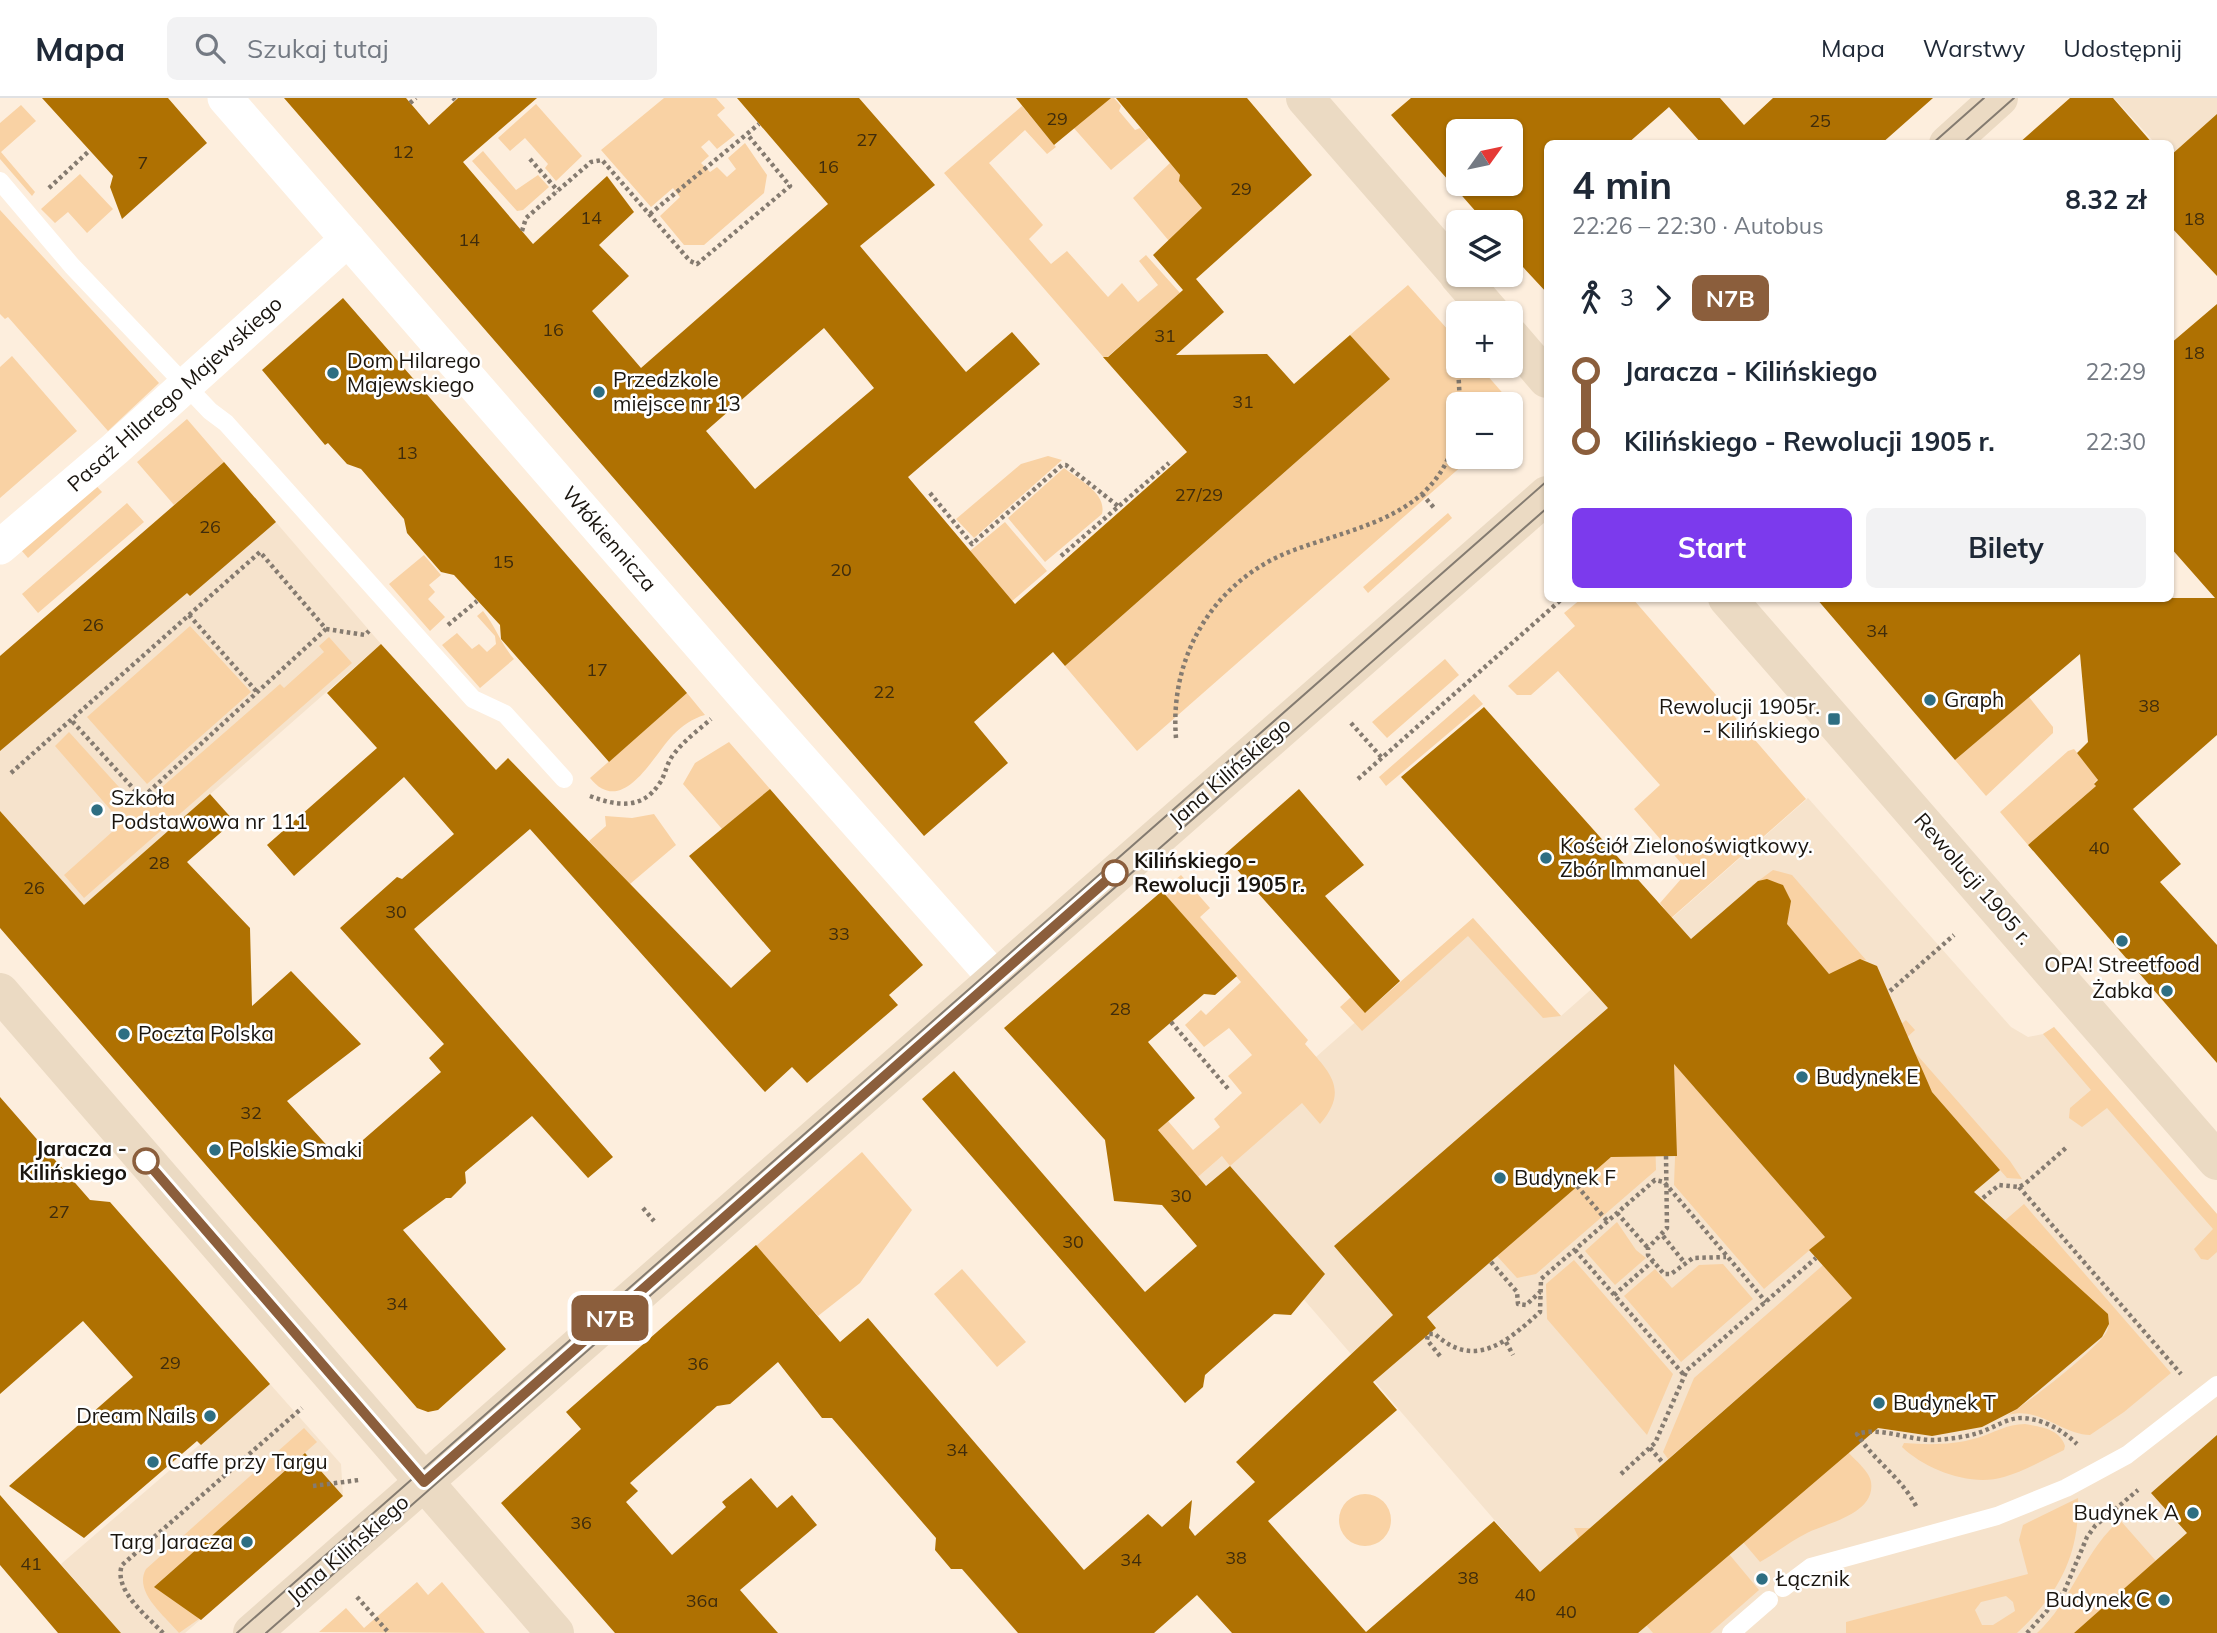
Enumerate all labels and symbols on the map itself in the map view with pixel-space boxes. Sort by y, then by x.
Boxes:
house number: 29 [1046,107,1068,130]
house number: 25 [1809,109,1831,132]
north arrow [1446,119,1522,196]
house number: 27 [856,128,878,151]
house number: 12 [392,140,414,163]
house number: 7 [138,151,148,174]
house number: 16 [817,155,839,178]
house number: 29 [1230,177,1252,200]
house number: 14 [580,206,602,229]
house number: 18 [2183,207,2205,230]
house number: 14 [458,228,480,251]
street label: Pasaż Hilarego Majewskiego [62,290,287,497]
house number: 16 [542,318,564,341]
house number: 31 [1154,324,1176,347]
house number: 18 [2183,341,2205,364]
place label: Dom Hilarego Majewskiego [347,347,481,397]
marker: Dom Hilarego Majewskiego [325,365,341,381]
place label: Przedzkole miejsce nr 13 [613,366,741,416]
marker: Przedzkole miejsce nr 13 [591,384,607,400]
house number: 31 [1232,390,1254,413]
house number: 13 [396,441,418,464]
street label: Włókiennicza [557,480,663,596]
house number: 27/29 [1175,483,1223,506]
house number: 26 [199,515,221,538]
house number: 15 [492,550,514,573]
house number: 20 [830,558,852,581]
house number: 26 [82,613,104,636]
house number: 34 [1866,619,1888,642]
house number: 17 [586,658,608,681]
house number: 22 [873,680,895,703]
place label: Graph [1944,686,2004,712]
marker: Graph [1922,692,1938,708]
place label: Rewolucji 1905r. - Kilińskiego [1659,693,1820,743]
house number: 38 [2138,694,2160,717]
street label: Jana Kilińskiego [1163,711,1296,831]
marker: Rewolucji 1905r. - Kilińskiego [1826,711,1842,727]
place label: Szkoła Podstawowa nr 111 [111,784,308,834]
marker: Szkoła Podstawowa nr 111 [89,802,105,818]
street label: Rewolucji 1905 r. [1909,807,2038,950]
place label: Kościół Zielonoświątkowy. Zbór Immanuel [1560,832,1813,882]
house number: 40 [2088,836,2110,859]
place label: Kilińskiego - Rewolucji 1905 r. [1134,847,1305,897]
marker: Kościół Zielonoświątkowy. Zbór Immanuel [1538,850,1554,866]
house number: 28 [148,851,170,874]
marker: Kilińskiego - Rewolucji 1905 r. [1102,860,1128,886]
house number: 26 [23,876,45,899]
house number: 30 [385,900,407,923]
house number: 33 [828,922,850,945]
marker: OPA! Streetfood [2114,933,2130,949]
place label: OPA! Streetfood [2044,951,2200,977]
place label: Żabka [2092,977,2153,1003]
marker: Żabka [2159,983,2175,999]
house number: 28 [1109,997,1131,1020]
place label: Poczta Polska [138,1020,274,1046]
marker: Poczta Polska [116,1026,132,1042]
place label: Budynek E [1816,1063,1919,1089]
marker: Budynek E [1794,1069,1810,1085]
house number: 32 [240,1101,262,1124]
place label: Jaracza - Kilińskiego [19,1135,127,1185]
place label: Polskie Smaki [229,1136,362,1162]
marker: Polskie Smaki [207,1142,223,1158]
marker: Jaracza - Kilińskiego [133,1148,159,1174]
place label: Budynek F [1514,1164,1616,1190]
marker: Budynek F [1492,1170,1508,1186]
house number: 30 [1170,1184,1192,1207]
house number: 27 [48,1200,70,1223]
house number: 30 [1062,1230,1084,1253]
house number: 34 [386,1292,408,1315]
line badge: N7B [570,1295,650,1341]
house number: 29 [159,1351,181,1374]
house number: 36 [687,1352,709,1375]
place label: Budynek T [1893,1389,1996,1415]
marker: Budynek T [1871,1395,1887,1411]
place label: Dream Nails [76,1402,196,1428]
marker: Dream Nails [202,1408,218,1424]
house number: 34 [946,1438,968,1461]
place label: Caffe przy Targu [167,1448,328,1474]
marker: Caffe przy Targu [145,1454,161,1470]
street label: Jana Kilińskiego [281,1488,414,1608]
place label: Budynek A [2073,1499,2180,1525]
marker: Budynek A [2185,1505,2201,1521]
house number: 36 [570,1511,592,1534]
place label: Targ Jaracza [110,1528,233,1554]
marker: Targ Jaracza [239,1534,255,1550]
house number: 38 [1225,1546,1247,1569]
house number: 34 [1120,1548,1142,1571]
house number: 41 [20,1552,42,1575]
place label: Łącznik [1775,1565,1850,1591]
house number: 38 [1457,1566,1479,1589]
marker: Łącznik [1754,1571,1770,1587]
house number: 40 [1514,1583,1536,1606]
place label: Budynek C [2045,1586,2150,1612]
house number: 36a [686,1589,718,1612]
marker: Budynek C [2156,1592,2172,1608]
house number: 40 [1555,1600,1577,1623]

